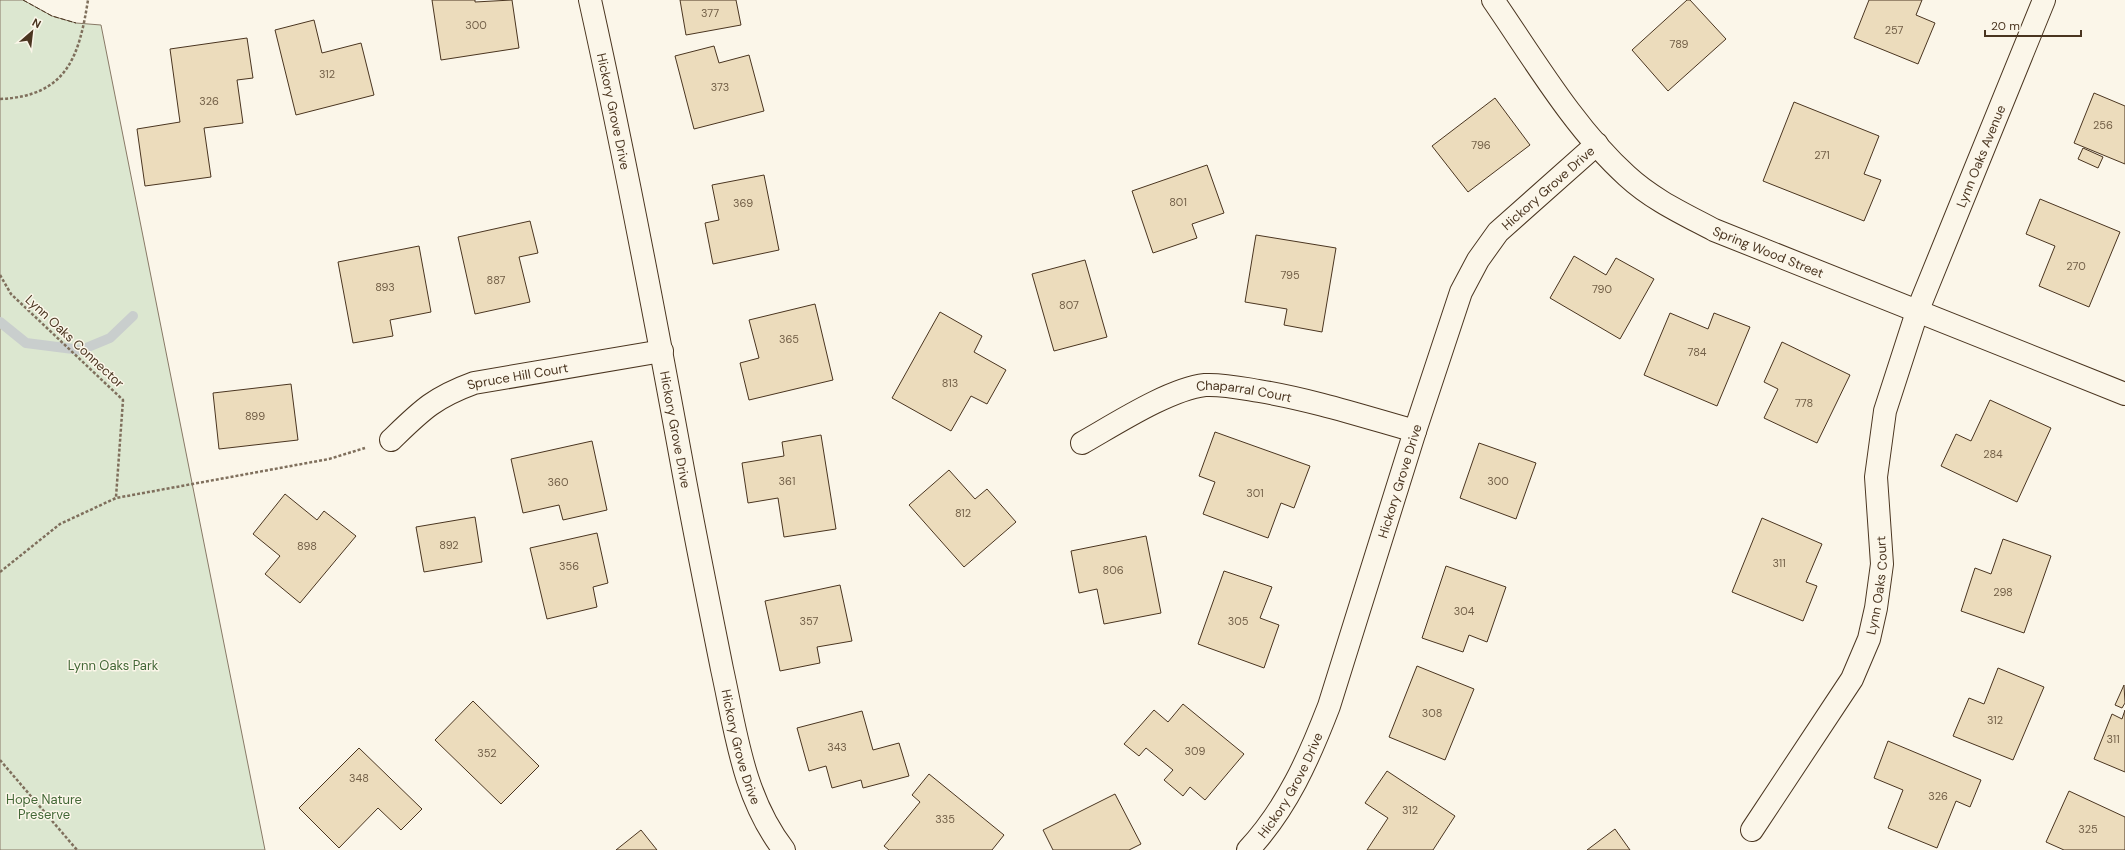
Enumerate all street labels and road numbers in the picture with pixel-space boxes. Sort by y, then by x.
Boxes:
street label: Hickory Grove Drive [593,52,634,171]
street label: Lynn Oaks Avenue [1952,102,2009,210]
street label: Hickory Grove Drive [1498,142,1598,234]
street label: Spring Wood Street [1710,222,1826,282]
street label: Lynn Oaks Connector [22,291,128,392]
street label: Spruce Hill Court [465,359,569,394]
street label: Hickory Grove Drive [656,370,694,490]
street label: Chaparral Court [1195,377,1293,406]
street label: Hickory Grove Drive [1374,422,1426,540]
street label: Lynn Oaks Court [1862,535,1891,636]
street label: Hickory Grove Drive [717,688,764,807]
street label: Hickory Grove Drive [1254,730,1327,842]

